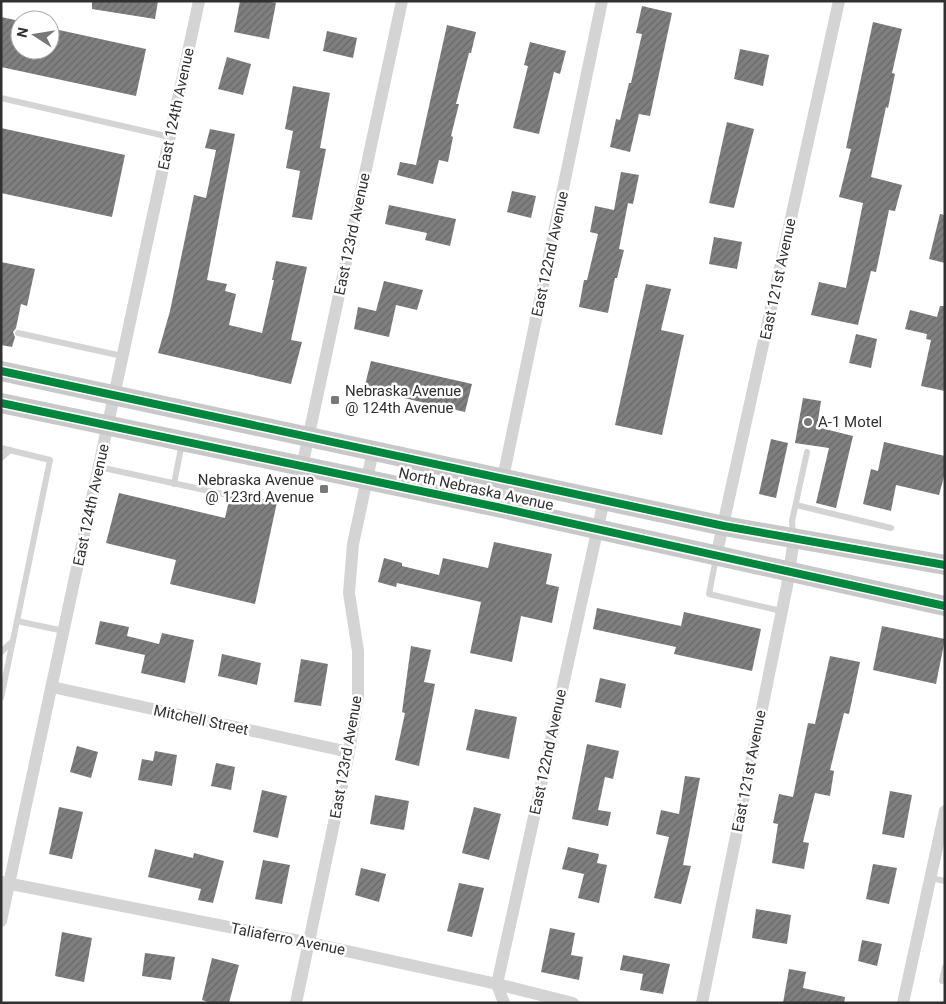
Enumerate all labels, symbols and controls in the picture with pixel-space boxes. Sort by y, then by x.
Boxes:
north arrow [10,10,60,60]
text: N [13,26,31,39]
street label: East 124th Avenue [154,46,198,172]
street label: East 123rd Avenue [330,171,374,297]
street label: East 122nd Avenue [528,190,572,318]
street label: East 121st Avenue [756,217,800,341]
place label: Nebraska Avenue @ 124th Avenue [345,382,461,417]
marker: Nebraska Avenue @ 124th Avenue [329,394,341,406]
place label: A-1 Motel [818,413,882,431]
marker: A-1 Motel [802,416,814,428]
street label: East 124th Avenue [69,442,113,568]
street label: North Nebraska Avenue [397,464,555,514]
place label: Nebraska Avenue @ 123rd Avenue [198,471,314,506]
marker: Nebraska Avenue @ 123rd Avenue [318,483,330,495]
street label: East 122nd Avenue [526,688,570,816]
street label: East 123rd Avenue [326,694,366,820]
street label: Mitchell Street [152,701,250,739]
street label: East 121st Avenue [728,708,770,833]
street label: Taliaferro Avenue [229,919,347,959]

